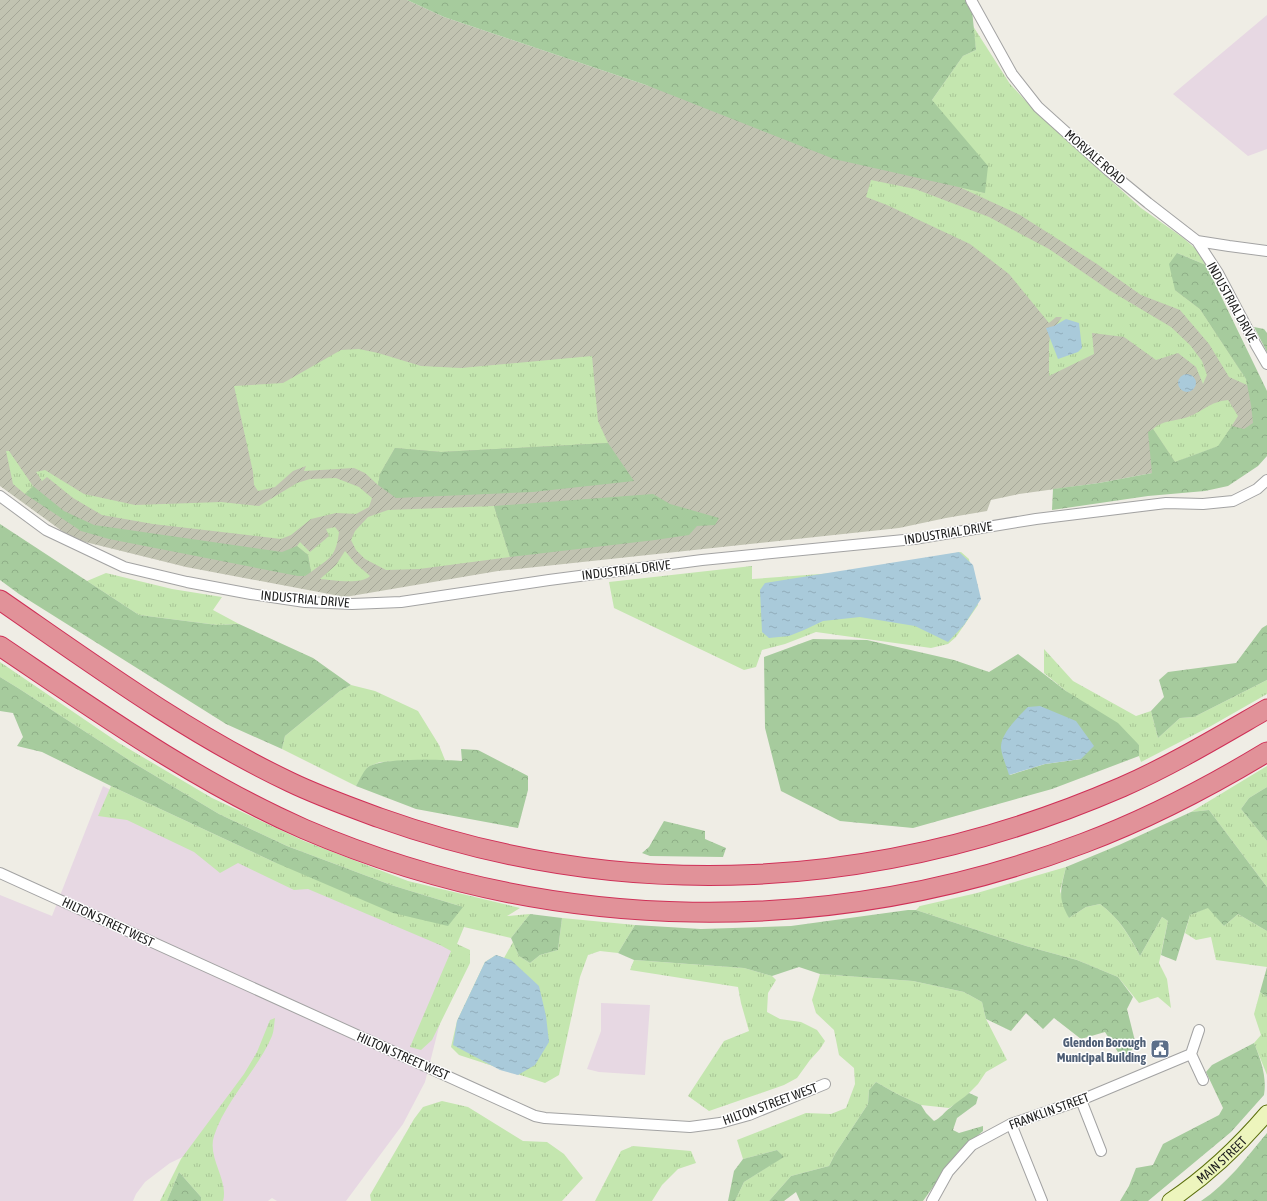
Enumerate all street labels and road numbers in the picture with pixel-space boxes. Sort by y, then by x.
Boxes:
street label: MORVALE ROAD [1062,127,1128,187]
street label: INDUSTRIAL DRIVE [1204,259,1260,345]
street label: INDUSTRIAL DRIVE [903,519,994,547]
street label: INDUSTRIAL DRIVE [581,557,672,583]
street label: INDUSTRIAL DRIVE [260,588,350,610]
street label: HILTON STREET WEST [60,894,157,950]
street label: HILTON STREET WEST [354,1029,452,1083]
street label: HILTON STREET WEST [721,1080,820,1128]
street label: FRANKLIN STREET [1007,1089,1091,1132]
street label: MAIN STREET [1193,1133,1250,1186]

